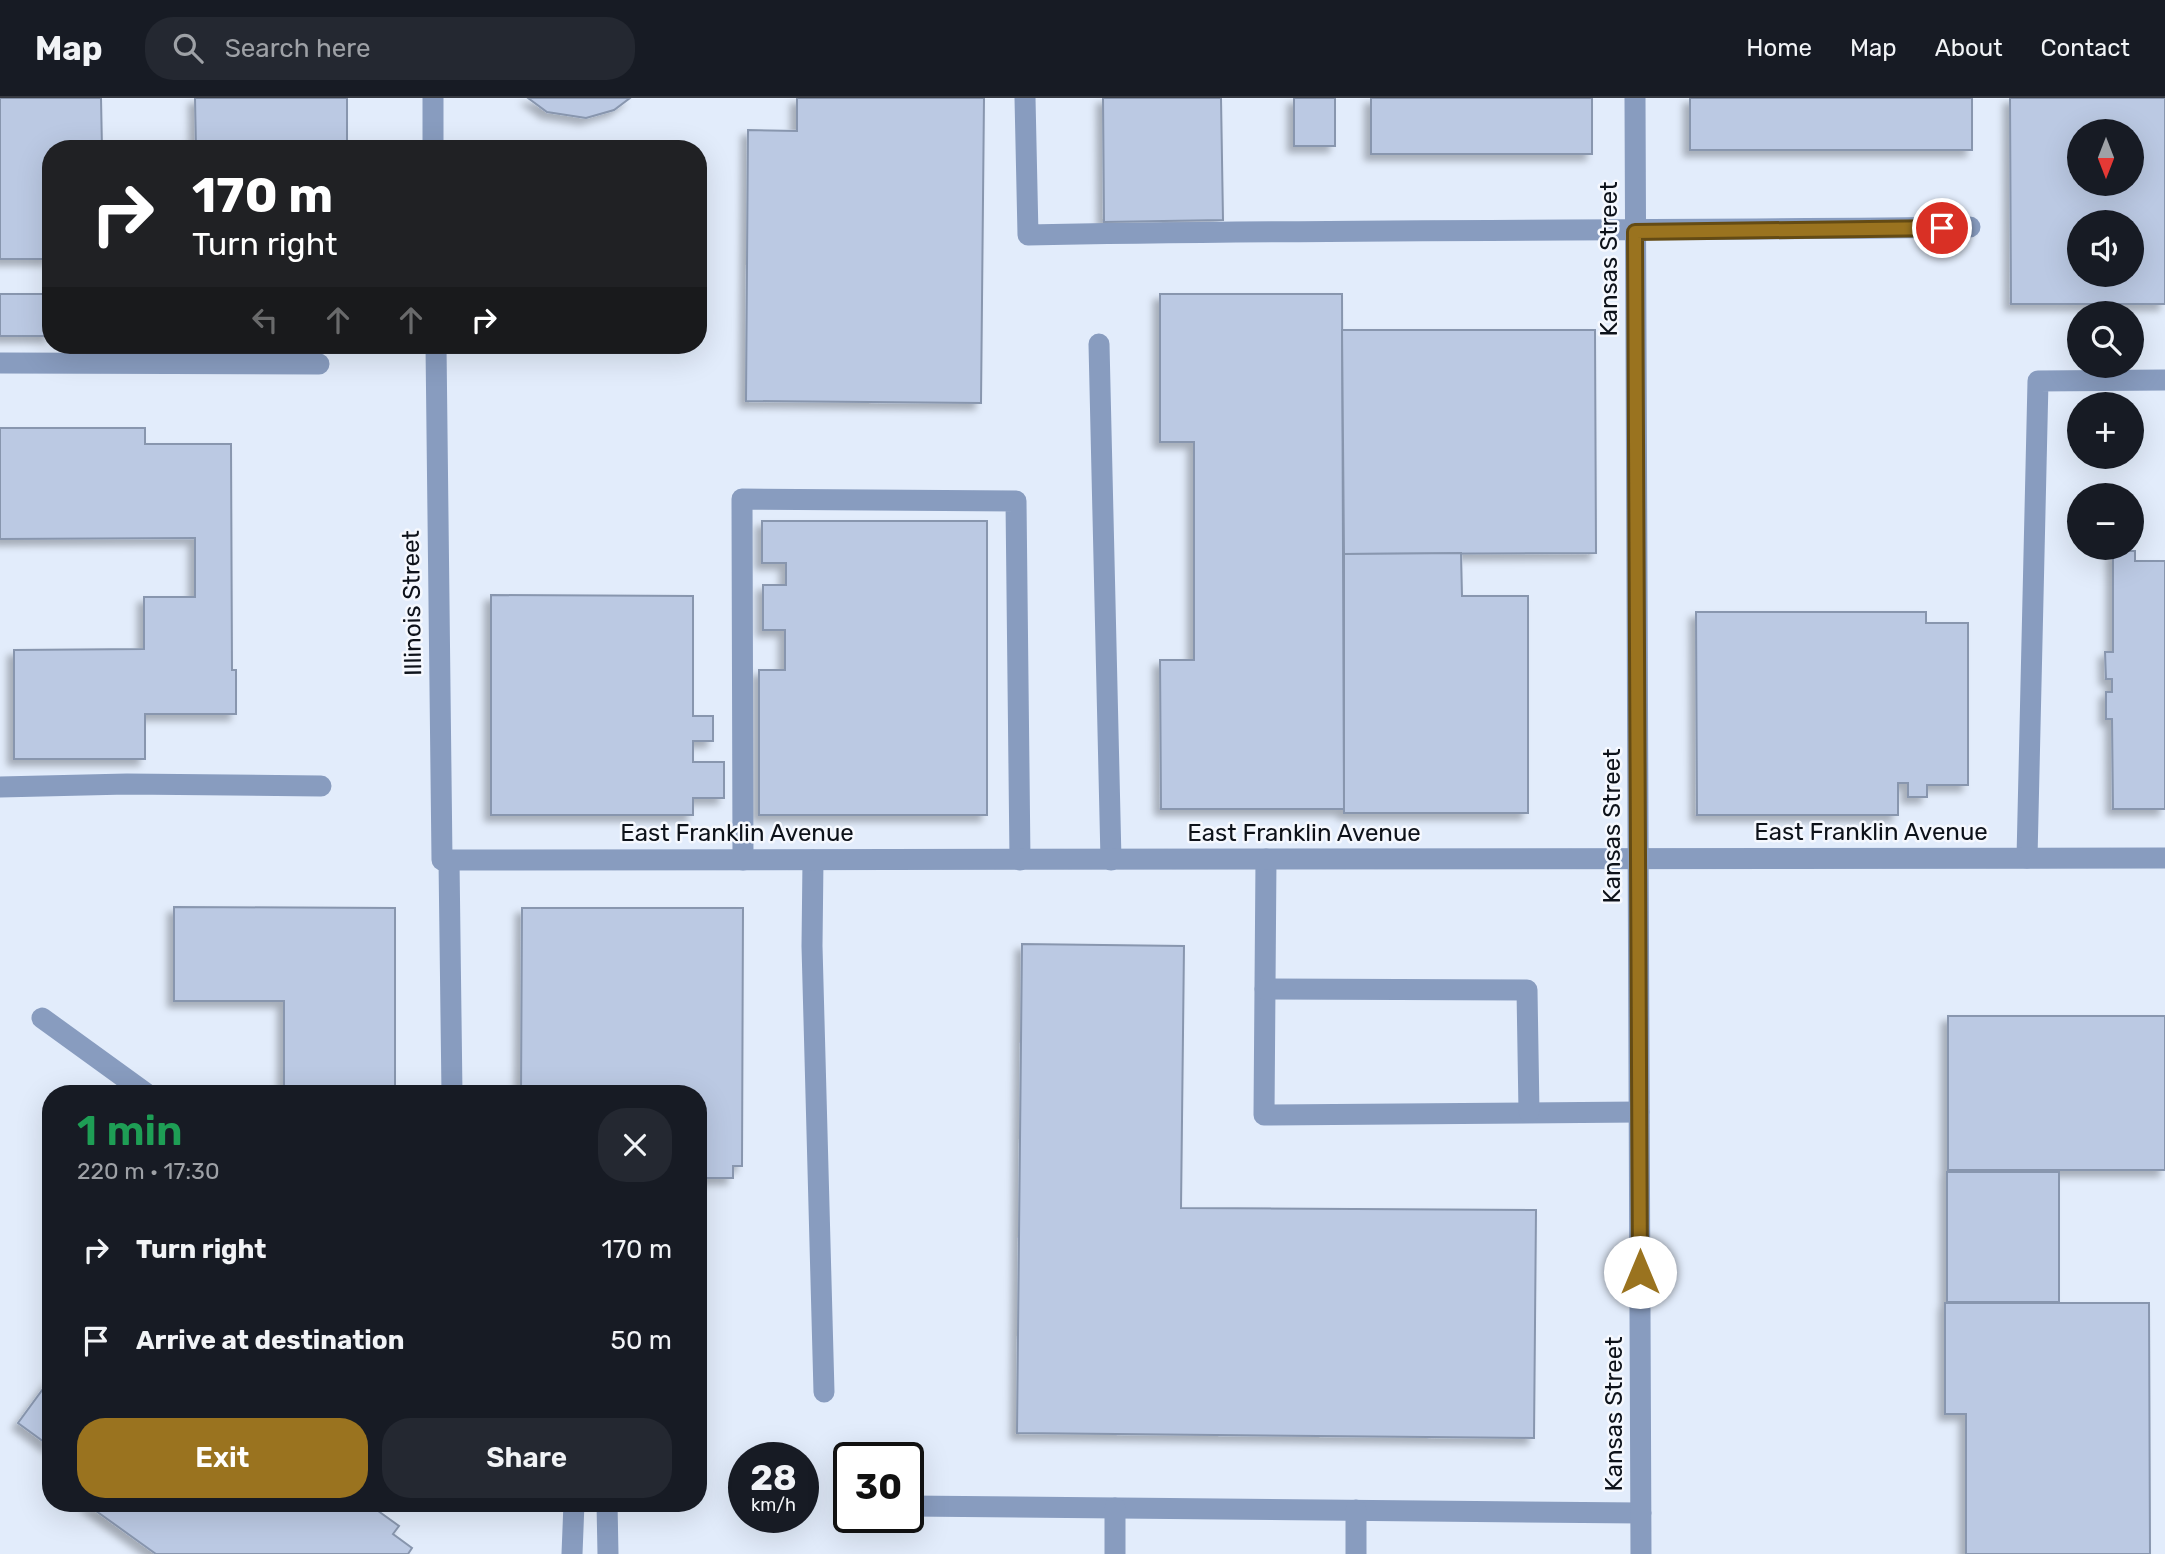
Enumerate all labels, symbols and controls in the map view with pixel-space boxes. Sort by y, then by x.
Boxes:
search box [145,17,635,80]
text: Map [35,29,103,68]
icon: search [169,29,207,67]
text: Search here [225,33,370,64]
text: Home [1746,34,1812,62]
text: Map [1850,34,1897,62]
text: About [1935,34,2003,62]
text: Contact [2041,34,2130,62]
north arrow [2067,119,2144,196]
map controls [2067,119,2144,560]
text: 170 m [192,166,333,224]
icon: right [77,168,168,259]
street label: Kansas Street [1595,181,1623,337]
pin [1912,198,1972,258]
icon: arrive [1923,209,1961,247]
button: sound [2067,210,2144,287]
text: Turn right [192,225,337,263]
icon: left [246,301,284,339]
icon: ahead [319,301,357,339]
icon: ahead [392,301,430,339]
icon: right [465,301,503,339]
button: search [2067,301,2144,378]
button: + [2067,392,2144,469]
button: − [2067,483,2144,560]
street label: Illinois Street [397,530,427,676]
street label: Kansas Street [1598,748,1626,904]
street label: East Franklin Avenue [1754,818,1988,846]
street label: East Franklin Avenue [620,819,854,847]
street label: East Franklin Avenue [1187,819,1421,847]
text: 1 min [77,1106,183,1156]
button: close [598,1108,672,1182]
text: 220 m · 17:30 [77,1157,220,1185]
icon: right [77,1231,115,1269]
text: Turn right [136,1234,266,1265]
text: 170 m [602,1234,672,1265]
position arrow [1603,1235,1677,1309]
icon: arrive [77,1322,115,1360]
text: Arrive at destination [136,1325,404,1356]
text: 50 m [611,1325,672,1356]
street label: Kansas Street [1600,1336,1628,1492]
button: Exit [77,1418,368,1498]
button: Share [382,1418,672,1498]
speed limit sign: 30 [833,1442,924,1533]
text: 28 [750,1457,797,1499]
text: km/h [751,1494,796,1516]

